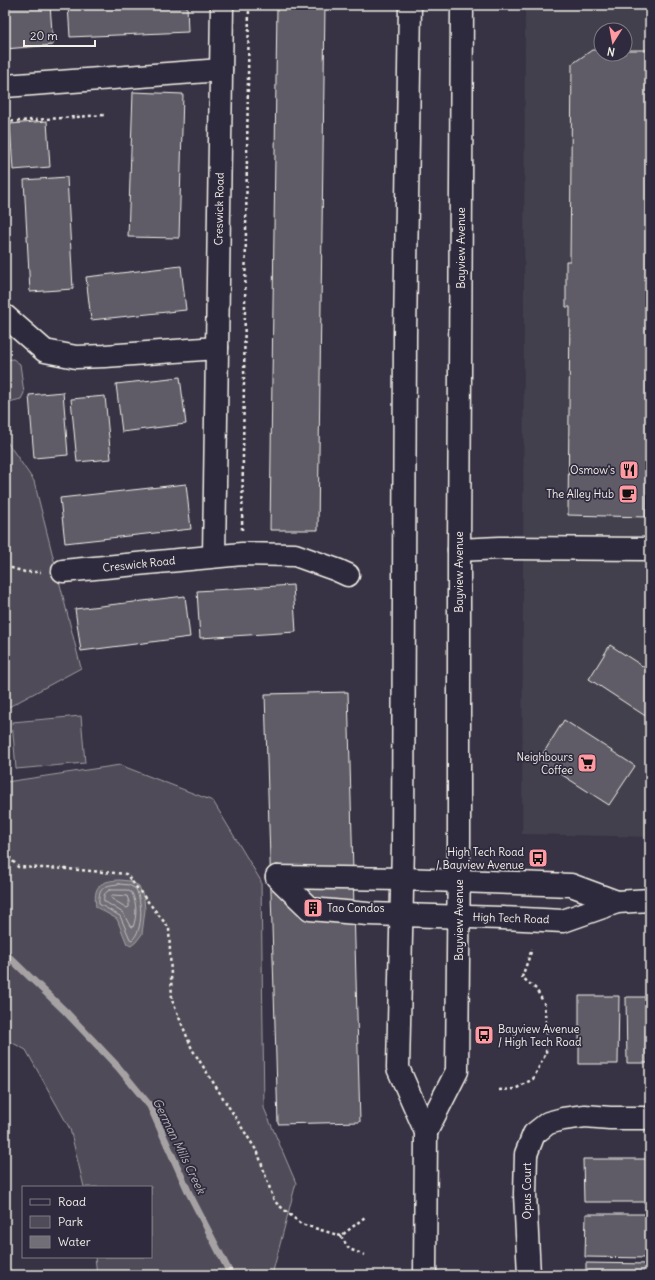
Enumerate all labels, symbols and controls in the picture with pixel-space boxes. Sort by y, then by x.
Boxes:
scale bar [24,22,95,48]
north arrow [593,22,633,62]
text: 20 m [30,28,58,43]
text: N [606,44,616,59]
street label: Creswick Road [211,172,227,246]
street label: Bayview Avenue [454,207,468,289]
restaurant icon: Osmow's [618,459,640,481]
place label: Osmow's [570,463,615,477]
cafe icon: The Alley Hub [617,483,639,505]
place label: The Alley Hub [546,487,614,501]
street label: Bayview Avenue [452,531,466,613]
street label: Creswick Road [102,553,177,575]
place label: Neighbours Coffee [516,750,573,777]
supermarket icon: Neighbours Coffee [576,752,598,774]
place label: High Tech Road / Bayview Avenue [436,845,525,872]
bus stop icon: High Tech Road / Bayview Avenue [527,847,549,869]
street label: Bayview Avenue [452,879,466,961]
building icon: Tao Condos [302,897,324,919]
place label: Tao Condos [327,901,384,915]
street label: High Tech Road [472,910,550,926]
place label: Bayview Avenue / High Tech Road [498,1022,582,1049]
bus stop icon: Bayview Avenue / High Tech Road [473,1024,495,1046]
water label: German Mills Creek [150,1095,210,1197]
street label: Opus Court [520,1162,534,1219]
legend [22,1186,152,1258]
text: Road [58,1194,86,1209]
text: Park [58,1214,83,1229]
text: Water [58,1234,91,1249]

